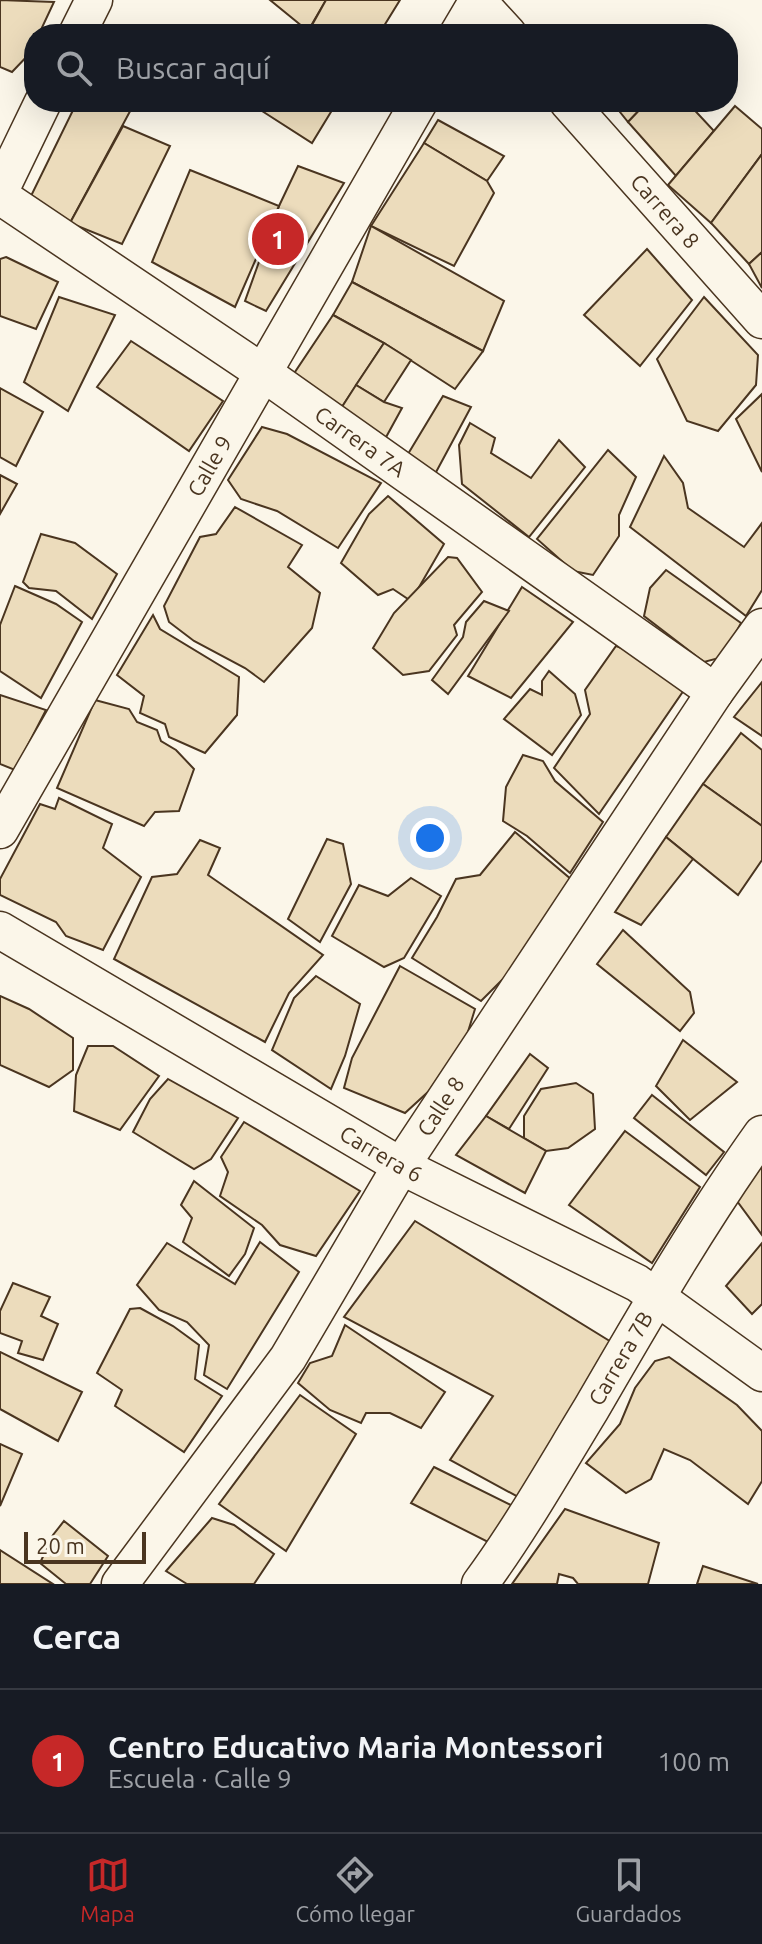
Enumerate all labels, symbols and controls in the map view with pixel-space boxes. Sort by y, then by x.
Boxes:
search box [24,24,738,112]
icon: search [52,46,96,90]
text: Buscar aquí [116,51,270,85]
street label: Carrera 8 [626,169,705,253]
pin: 1 [252,209,304,269]
street label: Carrera 7A [310,401,411,482]
street label: Calle 9 [182,431,236,501]
your location [410,818,450,858]
street label: Calle 8 [411,1072,469,1140]
street label: Carrera 6 [336,1120,427,1187]
street label: Carrera 7B [583,1306,657,1410]
scale bar [24,1528,146,1564]
text: 20 m [36,1533,85,1558]
text: Cerca [32,1617,121,1655]
text: Centro Educativo Maria Montessori [108,1730,603,1764]
text: 1 [51,1747,65,1776]
text: 100 m [658,1747,730,1776]
text: Escuela · Calle 9 [108,1764,292,1793]
tab: Mapa [80,1853,135,1926]
tab: Cómo llegar [296,1853,415,1926]
tab: Guardados [575,1853,682,1926]

